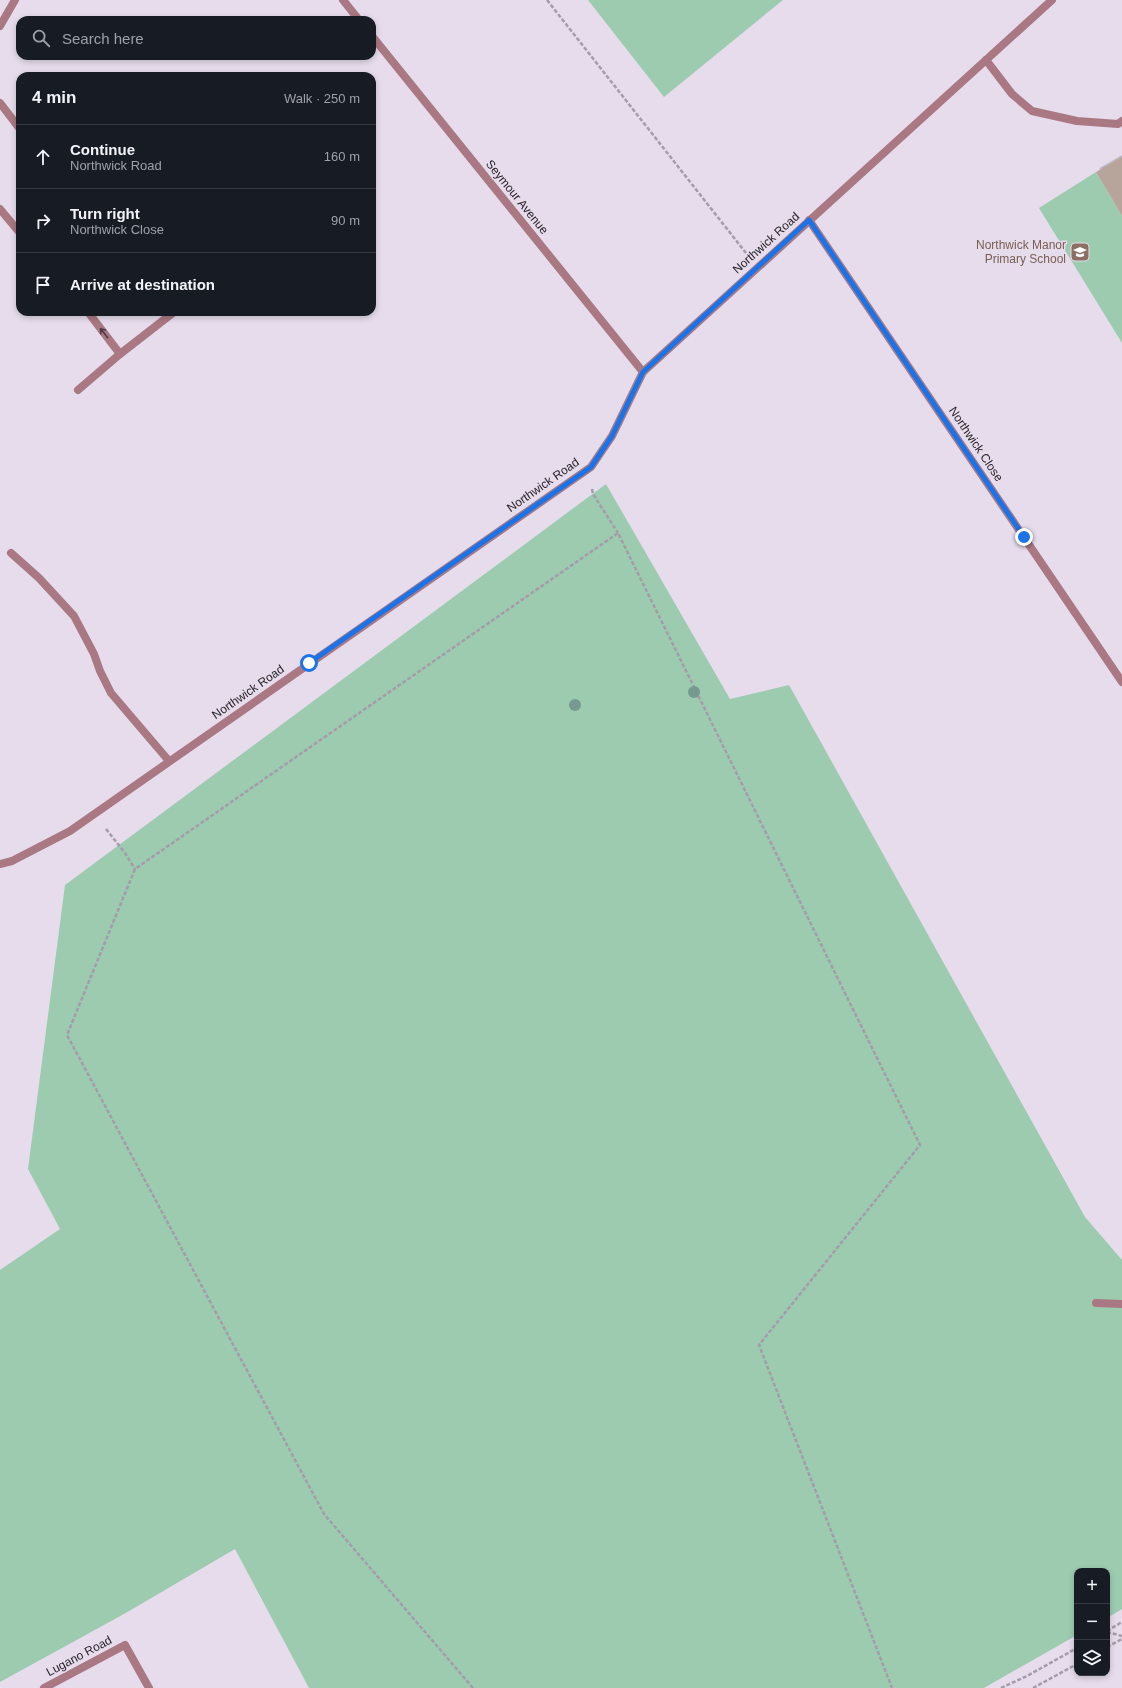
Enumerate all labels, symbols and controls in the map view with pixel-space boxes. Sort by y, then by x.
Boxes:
search box [16,16,376,60]
icon: search [30,27,52,49]
text: Search here [62,30,144,47]
text: 4 min [32,88,76,107]
text: Walk · 250 m [284,91,360,106]
text: Continue [70,141,135,158]
icon: ahead [32,146,54,168]
text: 160 m [324,149,360,164]
street label: Seymour Avenue [483,157,551,237]
text: Northwick Road [70,158,162,173]
text: Turn right [70,205,140,222]
street label: Northwick Road [730,209,802,277]
icon: right [32,210,54,232]
text: 90 m [331,213,360,228]
text: Northwick Close [70,222,164,237]
place label: Northwick Manor Primary School [976,238,1066,266]
school or university icon: Northwick Manor Primary School [1069,241,1091,263]
icon: arrive [32,274,54,296]
text: Arrive at destination [70,276,215,293]
one-way arrow [100,328,108,339]
street label: Northwick Close [946,404,1006,484]
street label: Northwick Road [504,455,582,515]
route end [1015,528,1033,546]
route start [300,654,318,672]
street label: Northwick Road [209,662,287,722]
map controls [1074,1568,1110,1676]
button: + [1074,1568,1110,1604]
button: − [1074,1604,1110,1640]
street label: Lugano Road [44,1633,114,1679]
button: layers [1074,1640,1110,1676]

